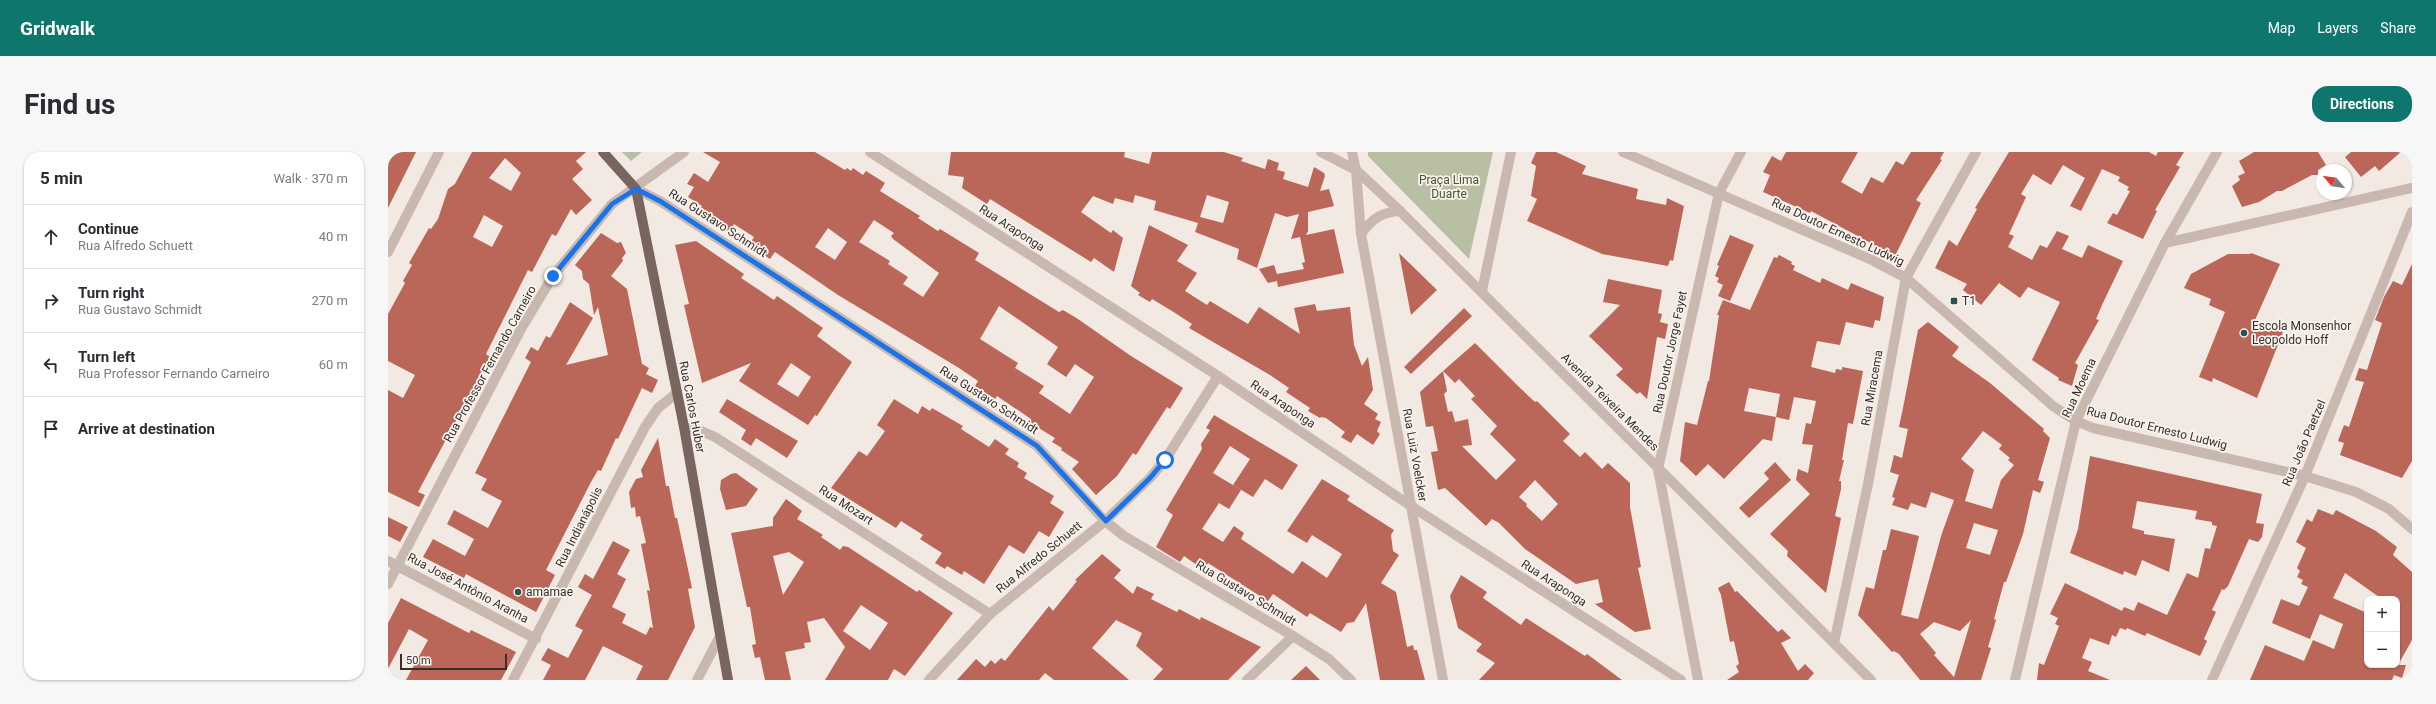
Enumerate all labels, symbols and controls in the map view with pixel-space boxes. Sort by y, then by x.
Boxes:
text: Gridwalk [20,17,95,40]
text: Map [2268,20,2295,36]
text: Layers [2317,20,2358,36]
text: Share [2380,20,2416,36]
button: Directions [2312,86,2412,122]
text: Find us [24,88,115,121]
north arrow [2316,164,2352,200]
text: 5 min [40,168,83,188]
text: Walk · 370 m [273,171,348,186]
park label: Praça Lima Duarte [1419,173,1479,201]
street label: Rua Gustavo Schmidt [666,186,770,260]
street label: Rua Doutor Ernesto Ludwig [1770,195,1906,269]
street label: Rua Araponga [977,202,1047,254]
text: Continue [78,220,139,238]
icon: ahead [40,226,62,248]
text: 40 m [319,229,348,244]
text: Rua Alfredo Schuett [78,238,193,253]
route end [544,267,562,285]
street label: Rua Professor Fernando Carneiro [441,283,539,445]
text: Turn right [78,284,144,302]
street label: Rua Doutor Jorge Fayet [1650,289,1690,414]
icon: right [40,290,62,312]
text: 270 m [311,293,348,308]
place label: T1 [1962,294,1976,308]
marker: T1 [1949,296,1959,306]
text: Rua Gustavo Schmidt [78,302,202,317]
place label: Escola Monsenhor Leopoldo Hoff [2252,319,2351,347]
marker: Escola Monsenhor Leopoldo Hoff [2239,328,2249,338]
text: Turn left [78,348,135,366]
street label: Rua Miracema [1858,349,1886,427]
street label: Avenida Teixeira Mendes [1558,350,1662,454]
icon: left [40,354,62,376]
street label: Rua Moema [2059,356,2099,420]
text: 60 m [319,357,348,372]
street label: Rua Carlos Huber [676,360,708,454]
street label: Rua Gustavo Schmidt [937,363,1041,437]
text: Rua Professor Fernando Carneiro [78,366,270,381]
street label: Rua Araponga [1248,377,1318,431]
street label: Rua João Paetzel [2279,398,2329,488]
street label: Rua Doutor Ernesto Ludwig [2085,404,2229,452]
street label: Rua Luiz Voelcker [1400,407,1430,503]
icon: arrive [40,418,62,440]
text: Arrive at destination [78,420,215,438]
route start [1156,451,1174,469]
street label: Rua Mozart [816,482,876,528]
street label: Rua Indianápolis [553,484,605,570]
street label: Rua Alfredo Schuett [993,518,1085,596]
street label: Rua José Antônio Aranha [405,550,531,626]
street label: Rua Gustavo Schmidt [1193,557,1299,629]
street label: Rua Araponga [1519,557,1589,609]
place label: amamae [526,585,573,599]
marker: amamae [513,587,523,597]
map controls [2364,596,2400,668]
button: + [2364,596,2400,632]
button: − [2364,632,2400,668]
scale bar [400,652,507,671]
text: 50 m [406,654,431,667]

